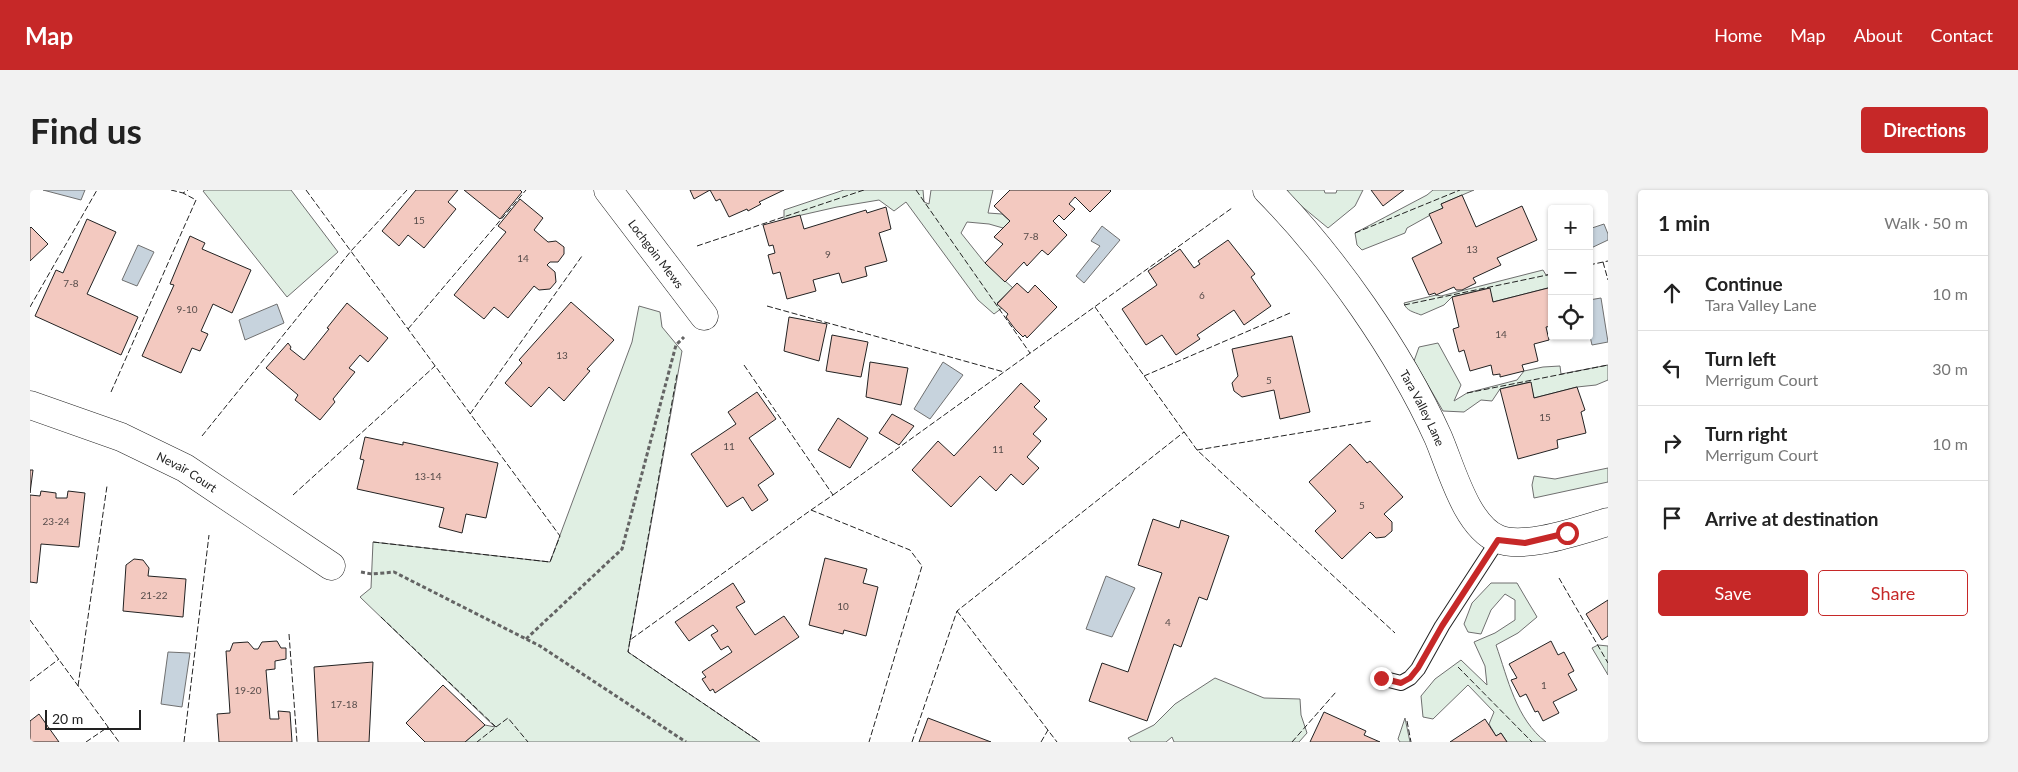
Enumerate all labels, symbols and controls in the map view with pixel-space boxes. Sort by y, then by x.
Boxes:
text: Map [25,21,73,50]
text: Home [1714,24,1762,46]
text: Map [1790,24,1826,46]
text: About [1854,24,1903,46]
text: Contact [1931,24,1993,46]
button: Directions [1861,107,1988,153]
text: Find us [30,109,142,151]
map controls [1548,205,1593,340]
button: + [1548,205,1593,250]
text: 1 min [1658,210,1710,235]
text: Walk · 50 m [1884,213,1968,232]
house number: 15 [413,214,425,226]
street label: Lochgoin Mews [626,216,687,291]
house number: 7-8 [1023,230,1039,242]
house number: 13 [1466,243,1478,255]
house number: 9 [825,248,831,260]
button: − [1548,250,1593,295]
house number: 14 [517,252,529,264]
text: Continue [1705,272,1783,295]
house number: 7-8 [63,277,79,289]
icon: ahead [1658,279,1686,307]
text: 10 m [1932,284,1968,303]
house number: 6 [1199,289,1205,301]
button: locate [1548,295,1593,340]
text: Tara Valley Lane [1705,295,1817,314]
house number: 9-10 [176,303,198,315]
house number: 14 [1495,328,1507,340]
text: Turn left [1705,347,1776,370]
house number: 13 [556,349,568,361]
icon: left [1658,354,1686,382]
text: 30 m [1932,359,1968,378]
street label: Tara Valley Lane [1397,367,1448,448]
text: Merrigum Court [1705,370,1818,389]
house number: 5 [1266,374,1272,386]
house number: 15 [1539,411,1551,423]
text: Turn right [1705,422,1787,445]
icon: right [1658,429,1686,457]
text: 10 m [1932,434,1968,453]
house number: 11 [723,440,735,452]
house number: 11 [992,443,1004,455]
text: Merrigum Court [1705,445,1818,464]
street label: Nevair Court [154,448,221,495]
house number: 13-14 [415,470,442,482]
house number: 5 [1359,499,1365,511]
icon: arrive [1658,504,1686,532]
text: Arrive at destination [1705,507,1878,530]
house number: 23-24 [43,515,70,527]
route start [1556,522,1579,545]
button: Save [1658,570,1808,616]
button: Share [1818,570,1968,616]
house number: 21-22 [141,589,168,601]
house number: 10 [837,600,849,612]
house number: 4 [1165,616,1171,628]
route end [1370,667,1393,690]
house number: 1 [1541,679,1547,691]
house number: 19-20 [235,684,262,696]
house number: 17-18 [331,698,358,710]
scale bar [45,707,141,730]
text: 20 m [52,710,83,727]

